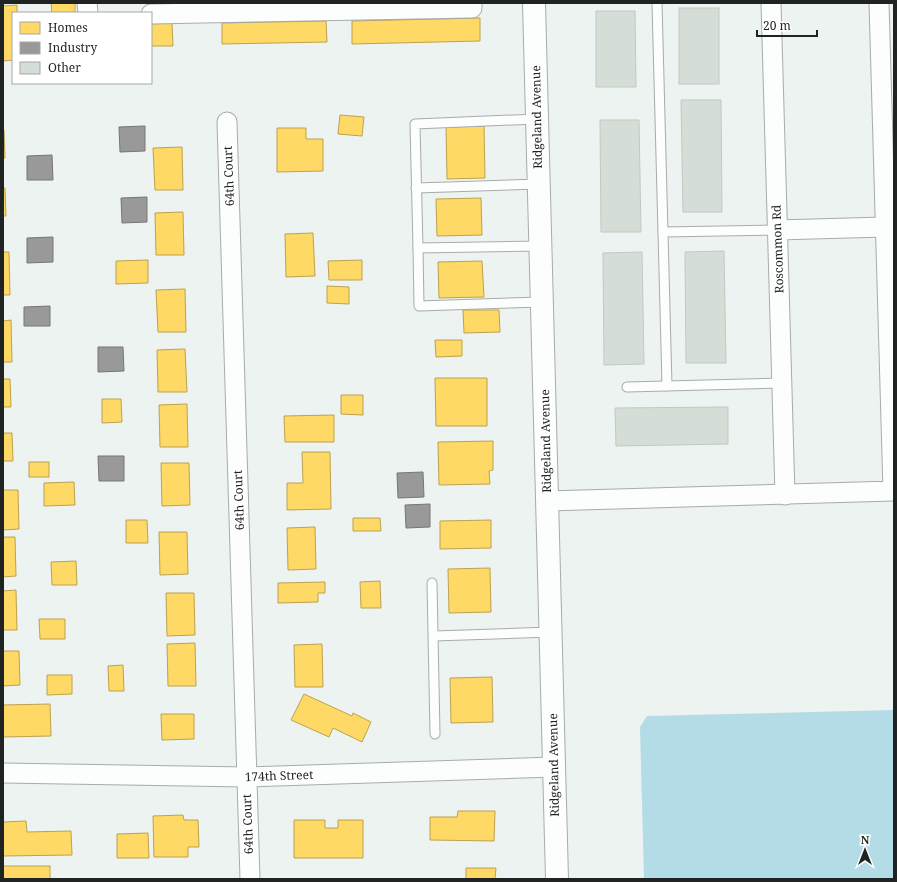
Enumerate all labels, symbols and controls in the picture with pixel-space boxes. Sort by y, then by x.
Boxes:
legend [12,12,152,84]
scale bar [757,12,817,38]
text: 20 m [763,17,791,34]
text: Homes [48,19,88,36]
text: Industry [48,39,97,56]
text: Other [48,59,81,76]
street label: Ridgeland Avenue [527,65,546,169]
street label: 64th Court [219,146,238,206]
street label: Roscommon Rd [767,204,788,294]
street label: Ridgeland Avenue [536,389,555,493]
street label: 64th Court [229,470,248,530]
street label: Ridgeland Avenue [544,713,563,817]
street label: 174th Street [244,766,314,785]
street label: 64th Court [238,794,257,854]
north arrow [845,830,885,870]
text: N [861,832,870,847]

